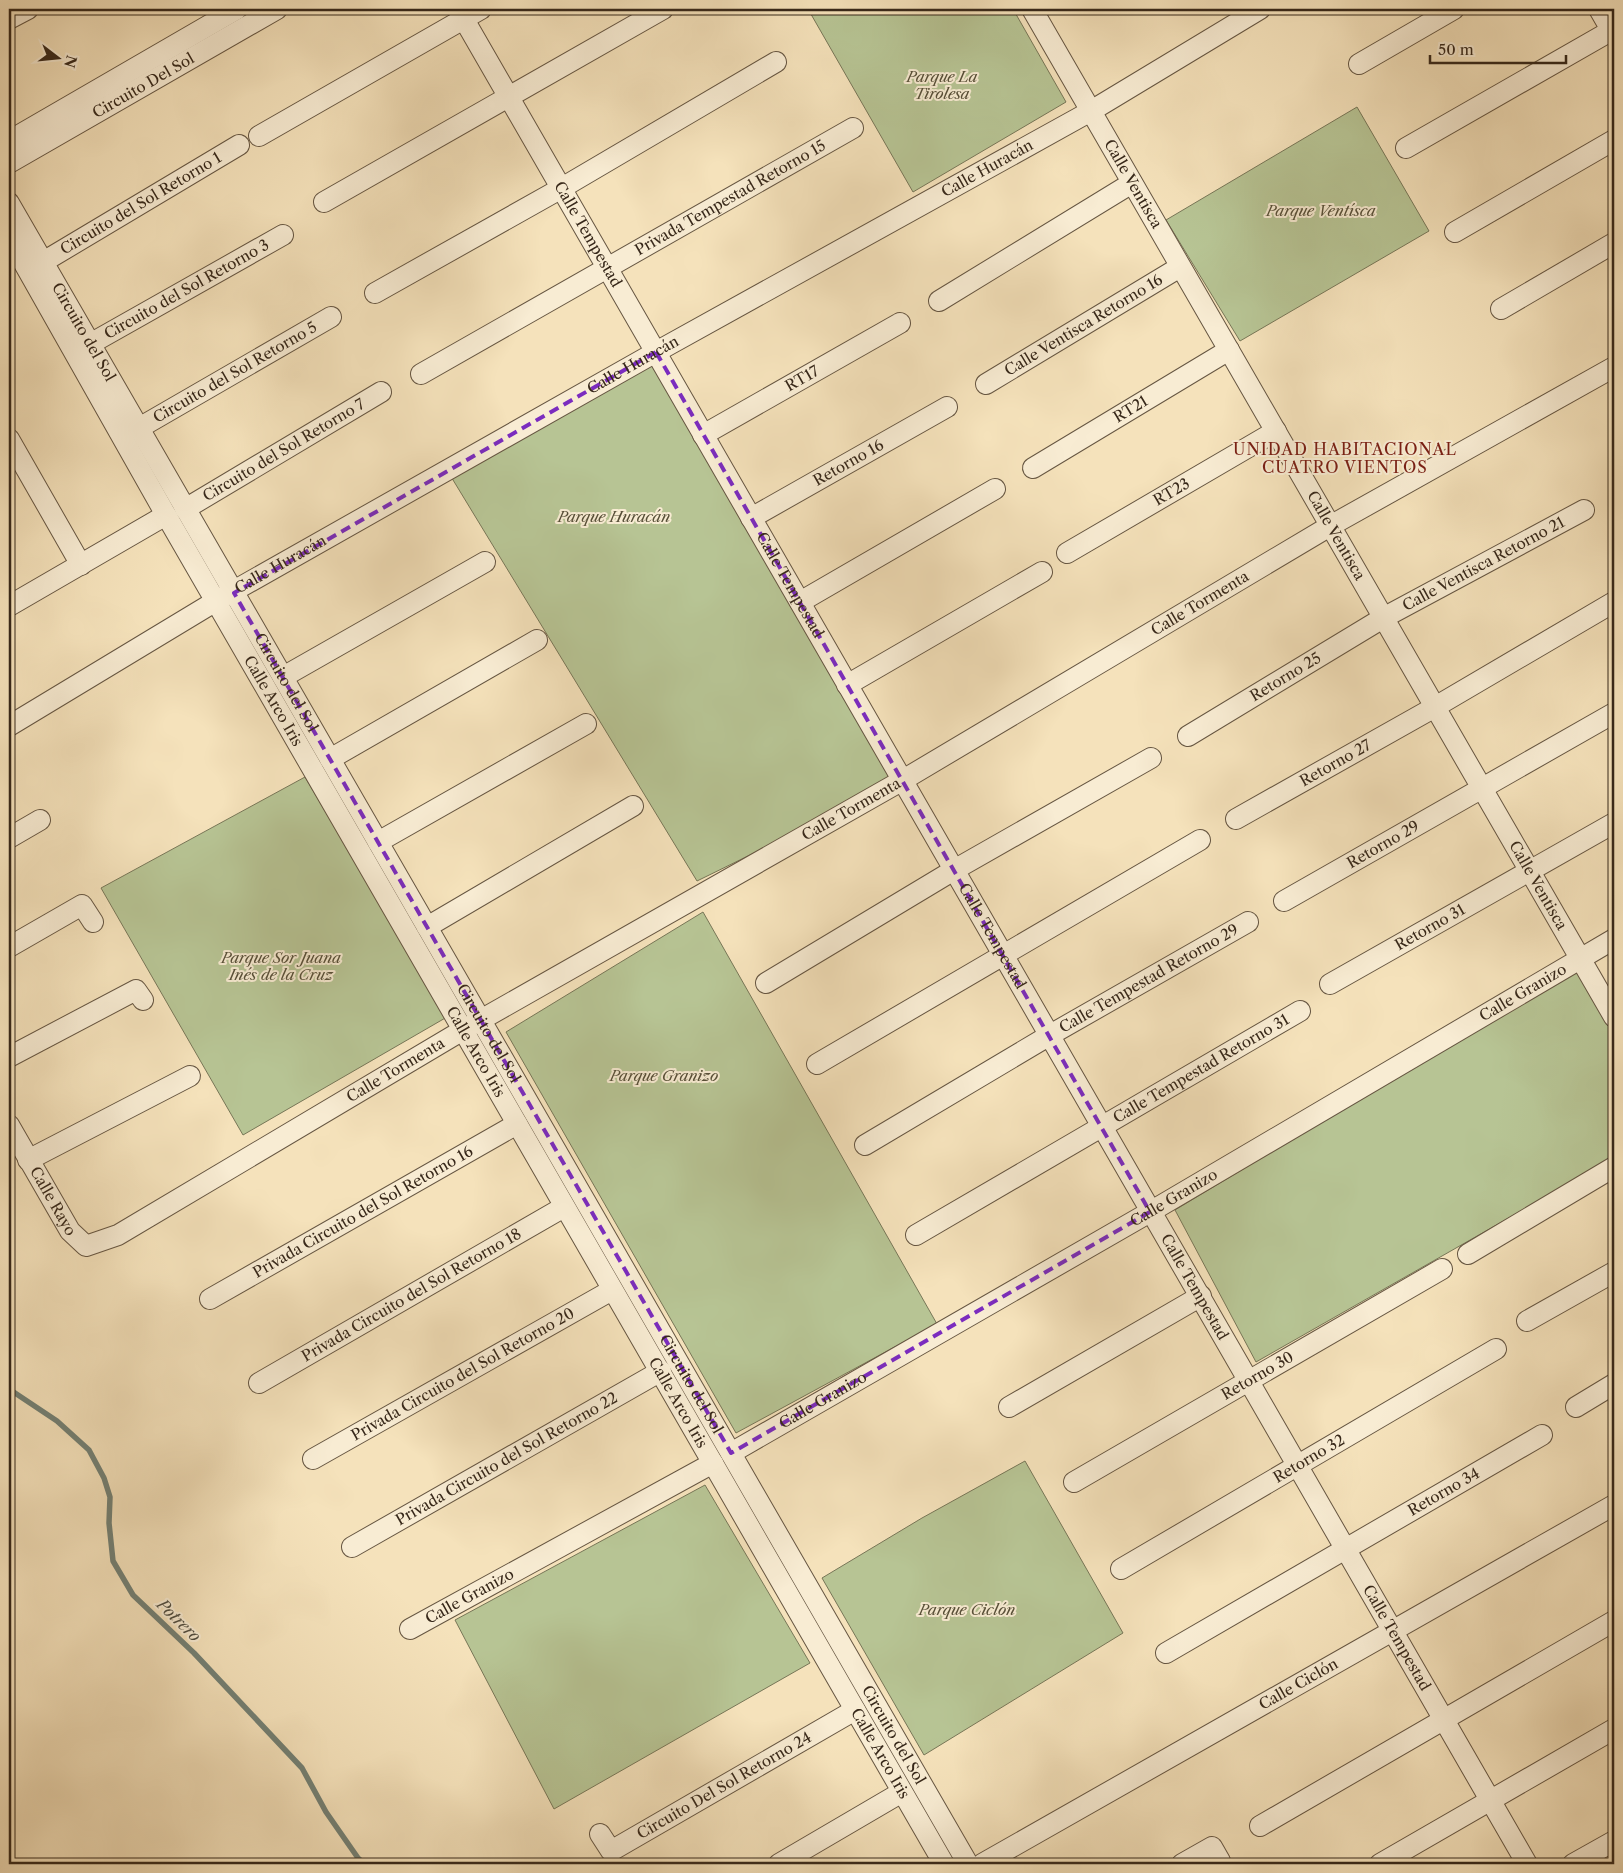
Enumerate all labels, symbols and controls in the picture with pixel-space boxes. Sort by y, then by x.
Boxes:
north arrow [32,32,82,82]
scale bar [1430,32,1567,64]
text: 50 m [1438,40,1474,59]
street label: Circuito Del Sol [89,48,198,122]
text: N [60,53,81,70]
park label: Parque La Tirolesa [906,67,977,103]
street label: Calle Huracán [938,135,1037,201]
street label: Privada Tempestad Retorno 15 [631,136,829,259]
street label: Calle Ventisca [1100,136,1167,232]
street label: Circuito del Sol Retorno 1 [57,147,225,259]
street label: Calle Tempestad [550,178,626,290]
park label: Parque Ventísca [1265,201,1376,220]
street label: Circuito del Sol Retorno 3 [101,235,272,343]
street label: Calle Ventisca Retorno 16 [1001,270,1166,380]
street label: Circuito del Sol [48,279,120,385]
street label: Circuito del Sol Retorno 5 [150,317,320,427]
street label: Calle Huracán [584,331,682,398]
street label: RT17 [782,361,823,395]
street label: RT21 [1110,391,1152,426]
street label: Circuito del Sol Retorno 7 [199,394,368,505]
street label: Retorno 16 [810,435,887,490]
district label: UNIDAD HABITACIONAL CUATRO VIENTOS [1233,439,1457,477]
street label: RT23 [1150,474,1193,510]
street label: Calle Ventisca [1303,487,1370,583]
park label: Parque Huracán [557,507,670,526]
street label: Calle Ventisca Retorno 21 [1399,512,1568,615]
street label: Calle Tempestad [753,529,828,641]
street label: Calle Huracán [231,530,330,597]
street label: Calle Tormenta [1147,566,1252,639]
street label: Circuito del Sol [250,630,323,736]
street label: Retorno 25 [1246,648,1324,705]
street label: Calle Arco Iris [240,652,307,750]
street label: Retorno 27 [1296,735,1375,790]
street label: Calle Tormenta [798,773,904,845]
street label: Retorno 29 [1343,816,1422,872]
street label: Calle Ventisca [1505,837,1572,933]
street label: Calle Tempestad [955,879,1031,992]
street label: Retorno 31 [1391,899,1469,954]
street label: Calle Tempestad Retorno 29 [1056,920,1242,1037]
park label: Parque Sor Juana Inés de la Cruz [220,948,341,984]
street label: Calle Granizo [1476,959,1570,1025]
street label: Circuito del Sol [453,980,525,1087]
street label: Calle Arco Iris [442,1003,510,1100]
street label: Calle Tempestad Retorno 31 [1109,1009,1293,1127]
street label: Calle Tormenta [343,1033,448,1106]
park label: Parque Granizo [609,1066,718,1085]
street label: Privada Circuito del Sol Retorno 16 [249,1141,476,1282]
street label: Calle Rayo [26,1163,81,1239]
street label: Calle Granizo [1126,1165,1221,1230]
street label: Privada Circuito del Sol Retorno 18 [298,1224,524,1365]
street label: Calle Tempestad [1157,1230,1233,1343]
street label: Privada Circuito del Sol Retorno 20 [348,1303,577,1445]
street label: Circuito del Sol [655,1331,728,1437]
street label: Retorno 30 [1218,1347,1297,1404]
street label: Calle Arco Iris [645,1354,712,1451]
street label: Calle Granizo [775,1367,870,1432]
street label: Privada Circuito del Sol Retorno 22 [392,1388,621,1529]
street label: Retorno 32 [1270,1430,1348,1487]
street label: Retorno 34 [1404,1463,1483,1520]
street label: Calle Granizo [422,1564,517,1628]
street label: Calle Tempestad [1359,1581,1435,1694]
water label: Potrero [151,1593,205,1646]
park label: Parque Ciclón [918,1600,1015,1619]
street label: Calle Ciclón [1255,1654,1342,1714]
street label: Circuito del Sol [858,1682,930,1788]
street label: Calle Arco Iris [847,1704,914,1802]
street label: Circuito Del Sol Retorno 24 [633,1727,815,1843]

